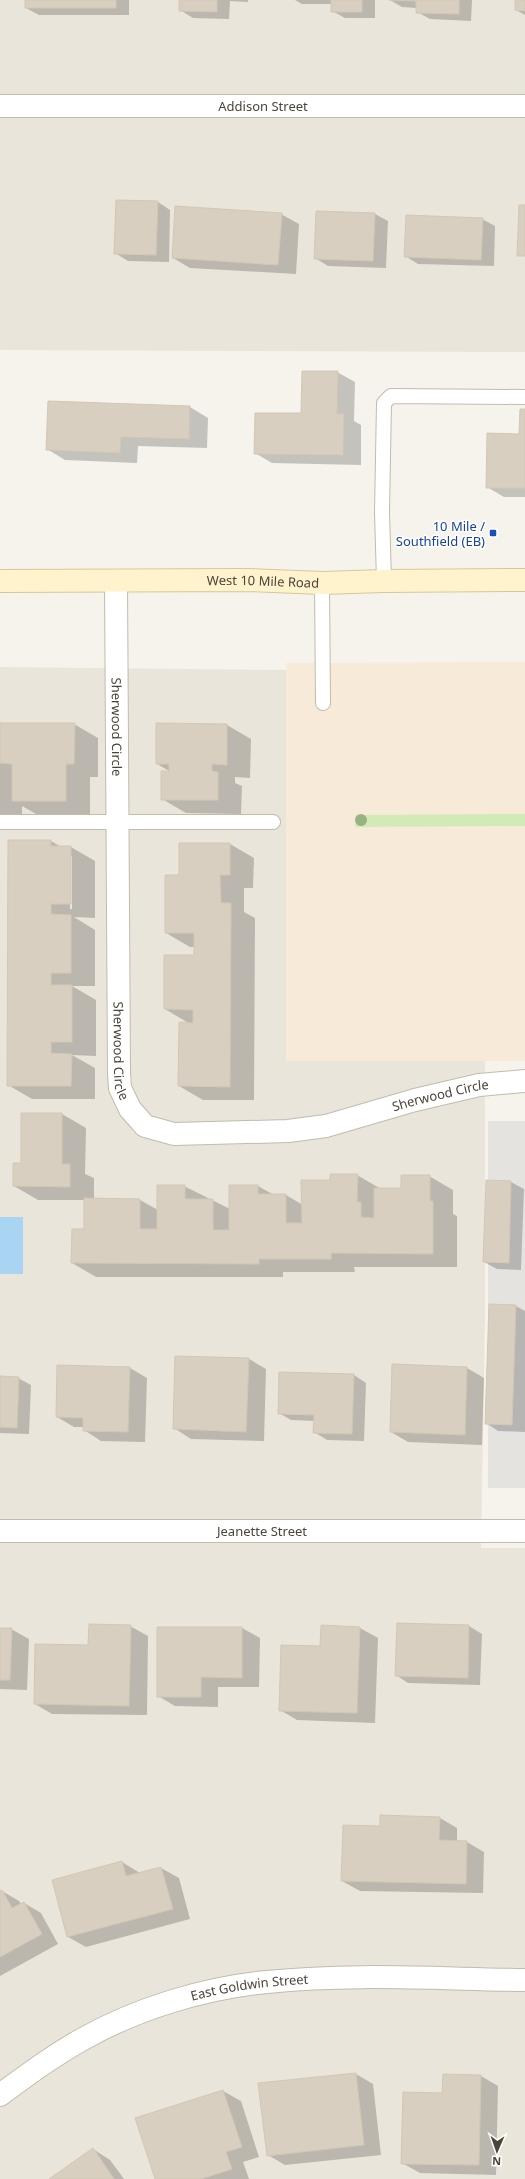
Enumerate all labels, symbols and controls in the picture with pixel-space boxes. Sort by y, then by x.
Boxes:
street label: Addison Street [218,97,308,115]
place label: 10 Mile / Southfield (EB) [396,517,485,550]
marker: 10 Mile / Southfield (EB) [488,528,498,538]
street label: West 10 Mile Road [207,571,319,592]
street label: Sherwood Circle [108,677,126,777]
street label: Sherwood Circle [110,1001,133,1103]
street label: Sherwood Circle [390,1075,489,1115]
street label: Jeanette Street [215,1522,307,1540]
street label: East Goldwin Street [188,1970,309,2005]
north arrow [477,2131,517,2171]
text: N [492,2154,501,2169]

